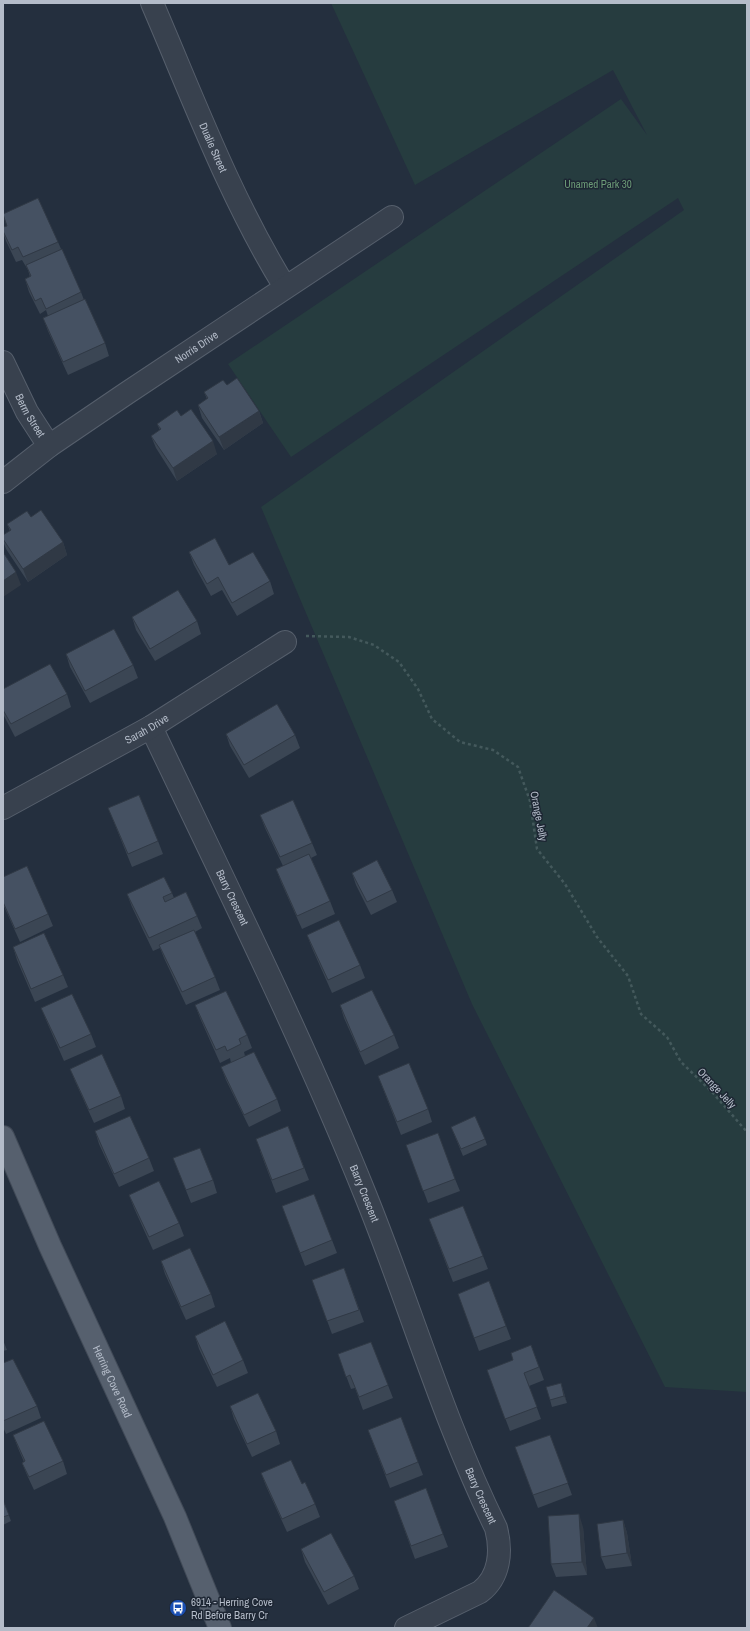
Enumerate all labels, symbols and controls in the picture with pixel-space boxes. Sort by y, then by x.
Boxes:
street label: Dualie Street [196,121,231,175]
park label: Unamed Park 30 [564,177,632,191]
street label: Norris Drive [172,328,221,366]
street label: Berm Street [12,391,49,440]
street label: Sarah Drive [122,711,171,747]
street label: Orange Jelly [527,790,551,843]
street label: Barry Crescent [213,867,252,928]
street label: Orange Jelly [695,1065,740,1112]
street label: Barry Crescent [347,1163,383,1224]
street label: Herring Cove Road [90,1343,135,1420]
street label: Barry Crescent [462,1465,500,1526]
place label: 6914 - Herring Cove Rd Before Barry Cr [191,1595,273,1622]
bus stop icon: 6914 - Herring Cove Rd Before Barry Cr [168,1598,188,1618]

